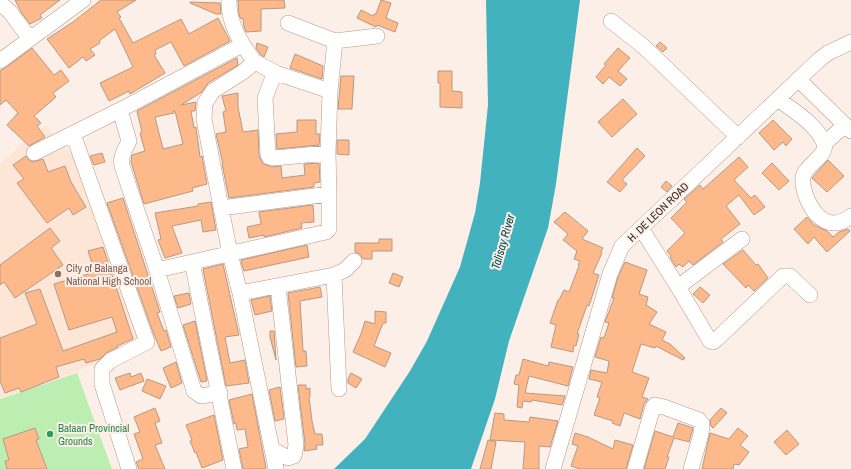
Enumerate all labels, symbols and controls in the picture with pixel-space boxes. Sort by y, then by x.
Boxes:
street label: H. DE LEON ROAD [624,179,692,245]
water label: Talisay River [488,212,519,271]
place label: City of Balanga National High School [66,261,151,288]
marker: City of Balanga National High School [53,269,63,279]
place label: Bataan Provincial Grounds [58,421,129,448]
marker: Bataan Provincial Grounds [45,429,55,439]

